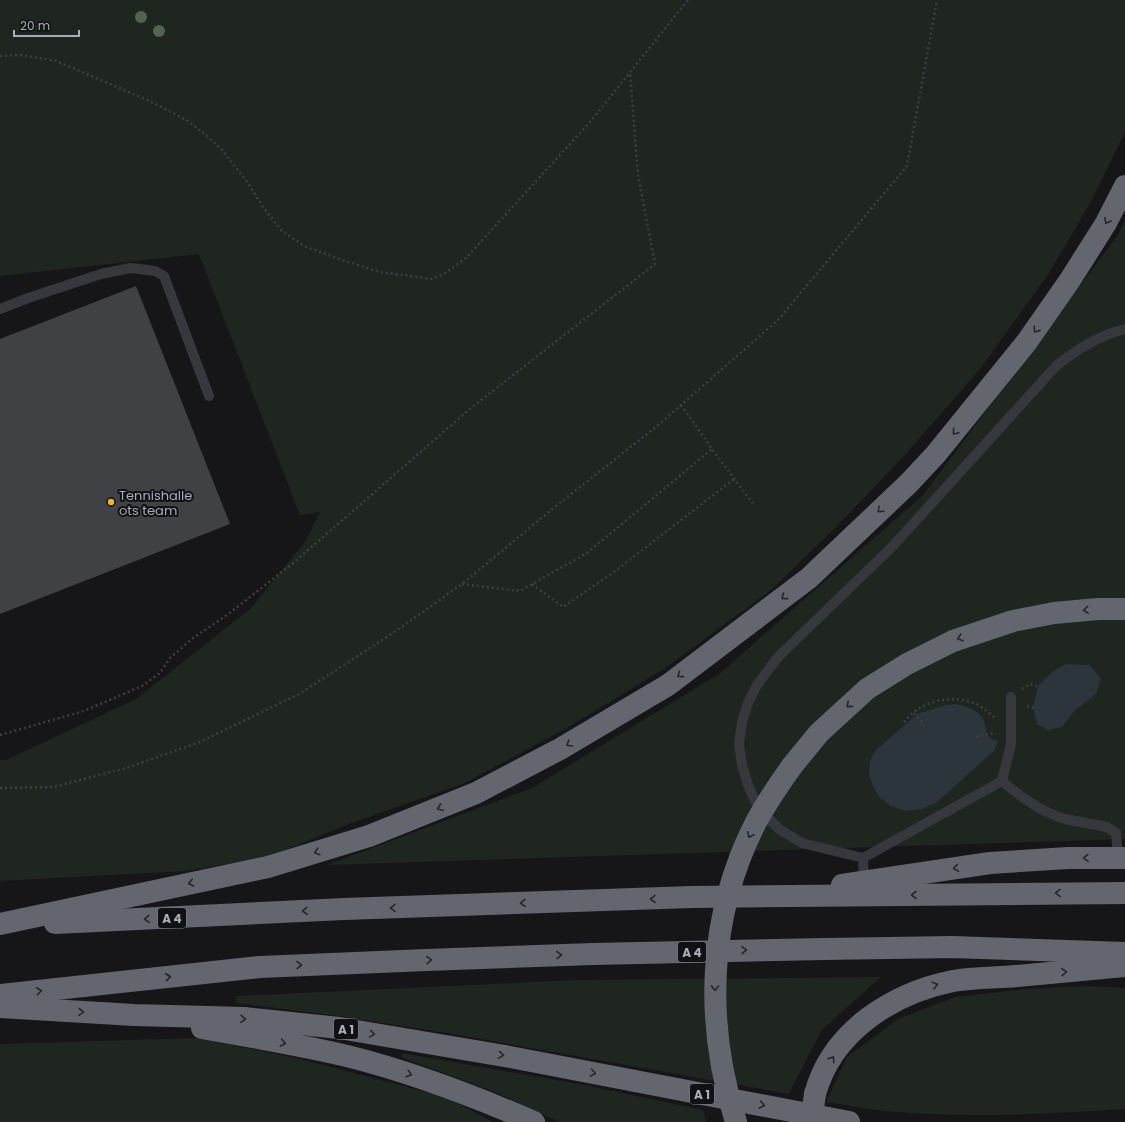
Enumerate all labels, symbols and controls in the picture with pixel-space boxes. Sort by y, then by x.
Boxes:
scale bar [14,12,79,38]
text: 20 m [20,17,50,34]
one-way arrow [1104,217,1111,224]
one-way arrow [1034,325,1041,332]
one-way arrow [953,427,960,434]
place label: Tennishalle ots team [119,486,192,520]
marker: Tennishalle ots team [106,497,116,507]
one-way arrow [877,505,885,513]
one-way arrow [781,592,788,599]
one-way arrow [1083,606,1089,615]
one-way arrow [956,634,963,642]
one-way arrow [678,671,685,678]
one-way arrow [846,701,854,708]
one-way arrow [566,739,573,746]
one-way arrow [436,803,443,811]
one-way arrow [747,831,755,839]
one-way arrow [314,847,321,856]
one-way arrow [1083,854,1089,862]
one-way arrow [953,863,960,872]
one-way arrow [188,879,195,887]
one-way arrow [1055,889,1061,898]
one-way arrow [911,891,917,899]
one-way arrow [650,894,656,903]
one-way arrow [520,899,526,907]
one-way arrow [390,903,396,912]
one-way arrow [302,907,308,915]
road number: A 4 [158,908,186,928]
one-way arrow [144,914,150,923]
road number: A 4 [678,942,706,962]
one-way arrow [741,946,747,955]
one-way arrow [556,951,562,959]
one-way arrow [426,955,432,964]
one-way arrow [296,961,302,969]
one-way arrow [1061,967,1067,976]
one-way arrow [165,972,171,981]
one-way arrow [932,982,938,990]
one-way arrow [711,985,719,991]
one-way arrow [36,986,42,995]
one-way arrow [78,1008,84,1016]
one-way arrow [240,1014,246,1023]
road number: A 1 [334,1019,358,1039]
one-way arrow [369,1029,376,1037]
one-way arrow [280,1038,286,1047]
one-way arrow [498,1050,504,1059]
one-way arrow [827,1056,834,1063]
one-way arrow [590,1068,596,1076]
one-way arrow [405,1069,412,1078]
road number: A 1 [690,1084,714,1104]
one-way arrow [759,1101,765,1109]

